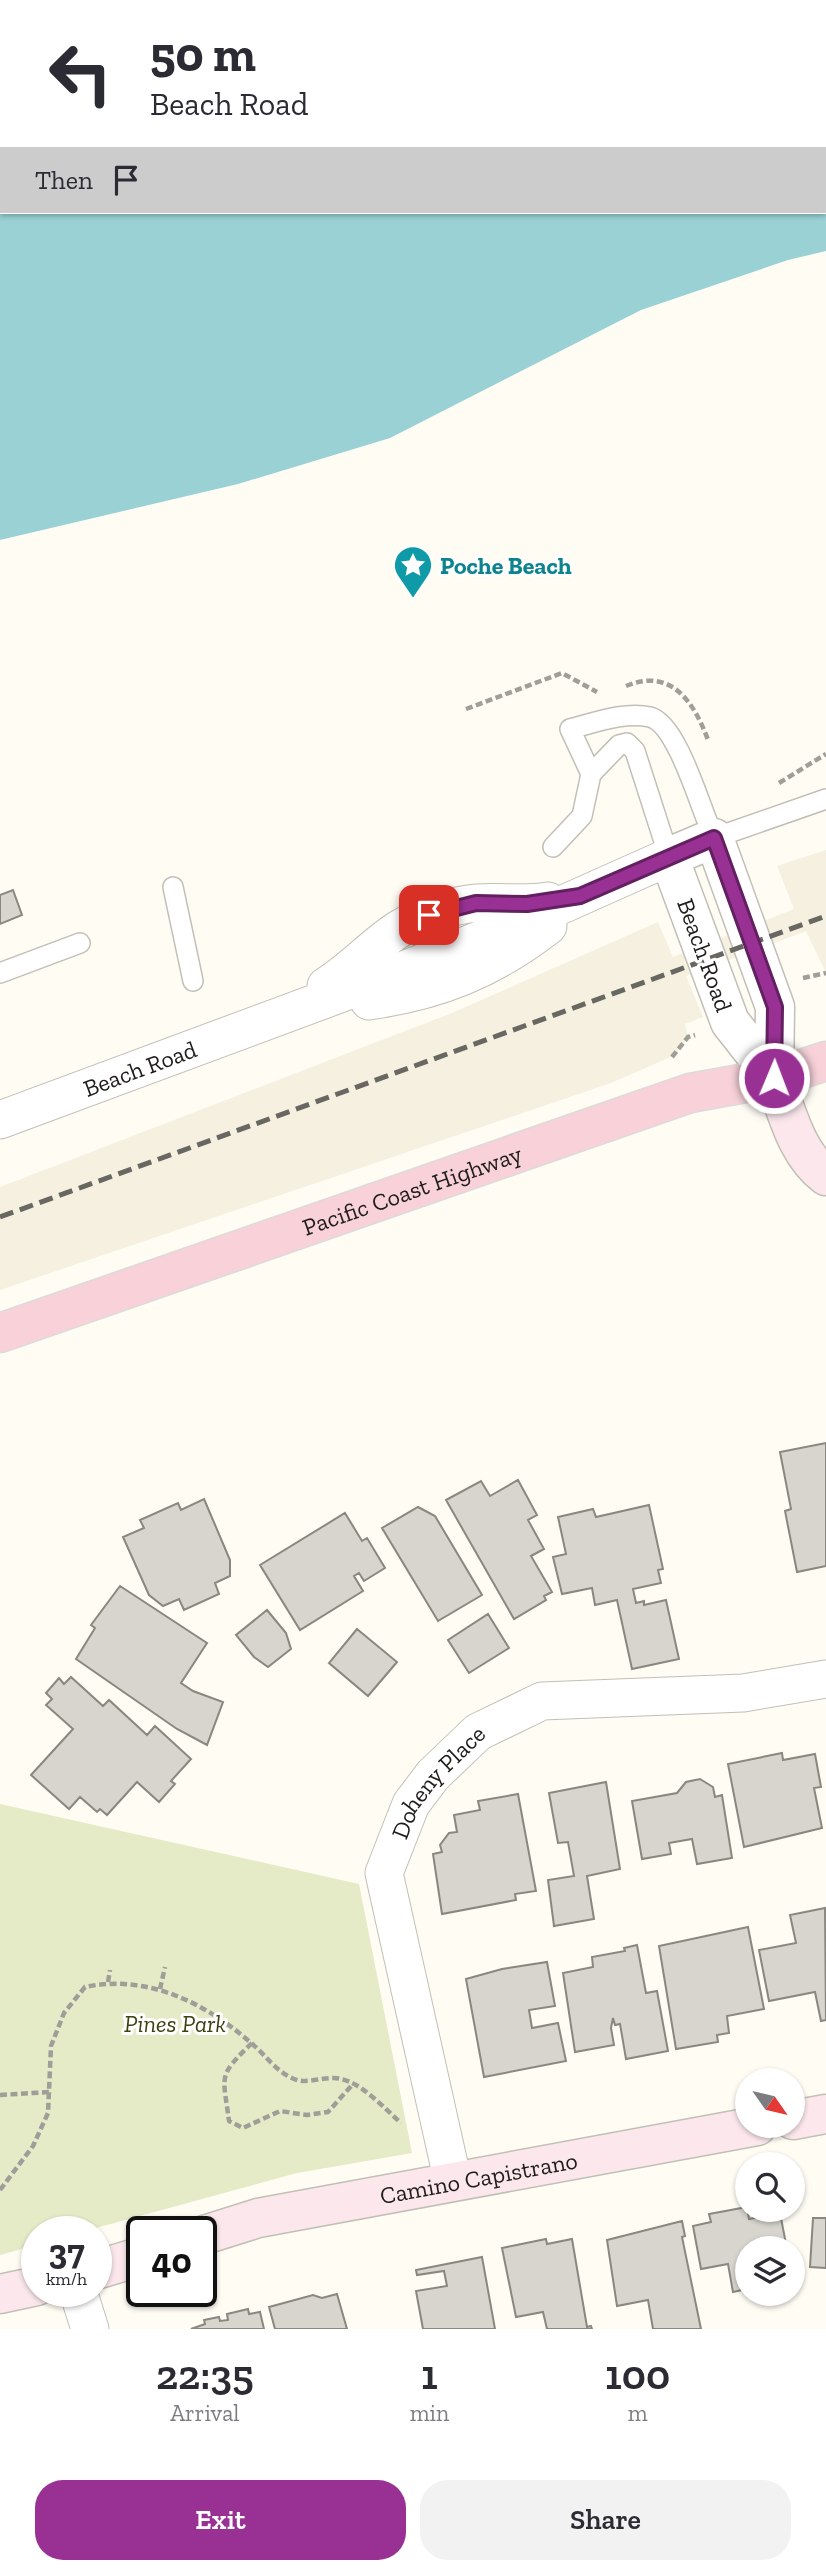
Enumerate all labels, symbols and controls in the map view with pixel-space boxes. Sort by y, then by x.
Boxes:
text: 50 m [150,25,256,84]
icon: left [35,28,126,119]
text: Beach Road [150,85,308,123]
icon: arrive [107,161,145,199]
text: Then [35,164,93,196]
place icon: Poche Beach [392,544,434,599]
place label: Poche Beach [440,551,572,580]
pin [399,885,459,945]
street label: Beach Road [671,894,739,1016]
icon: arrive [410,896,448,934]
street label: Beach Road [79,1034,200,1102]
position arrow [737,1041,811,1115]
street label: Pacific Coast Highway [298,1138,526,1241]
street label: Doheny Place [384,1719,491,1843]
park label: Pines Park [124,2009,226,2038]
north arrow [735,2068,805,2138]
map controls [735,2068,805,2306]
street label: Camino Capistrano [377,2145,580,2210]
button: search [735,2152,805,2222]
speed limit sign: 40 [126,2216,217,2307]
text: 37 [49,2231,84,2273]
button: layers [735,2236,805,2306]
text: km/h [46,2268,87,2290]
text: 22:35 [156,2349,254,2400]
text: 1 [421,2349,438,2400]
text: 100 [605,2349,670,2400]
text: Arrival [170,2399,240,2427]
text: min [410,2399,449,2427]
text: m [628,2399,648,2427]
button: Exit [35,2480,406,2560]
button: Share [420,2480,791,2560]

